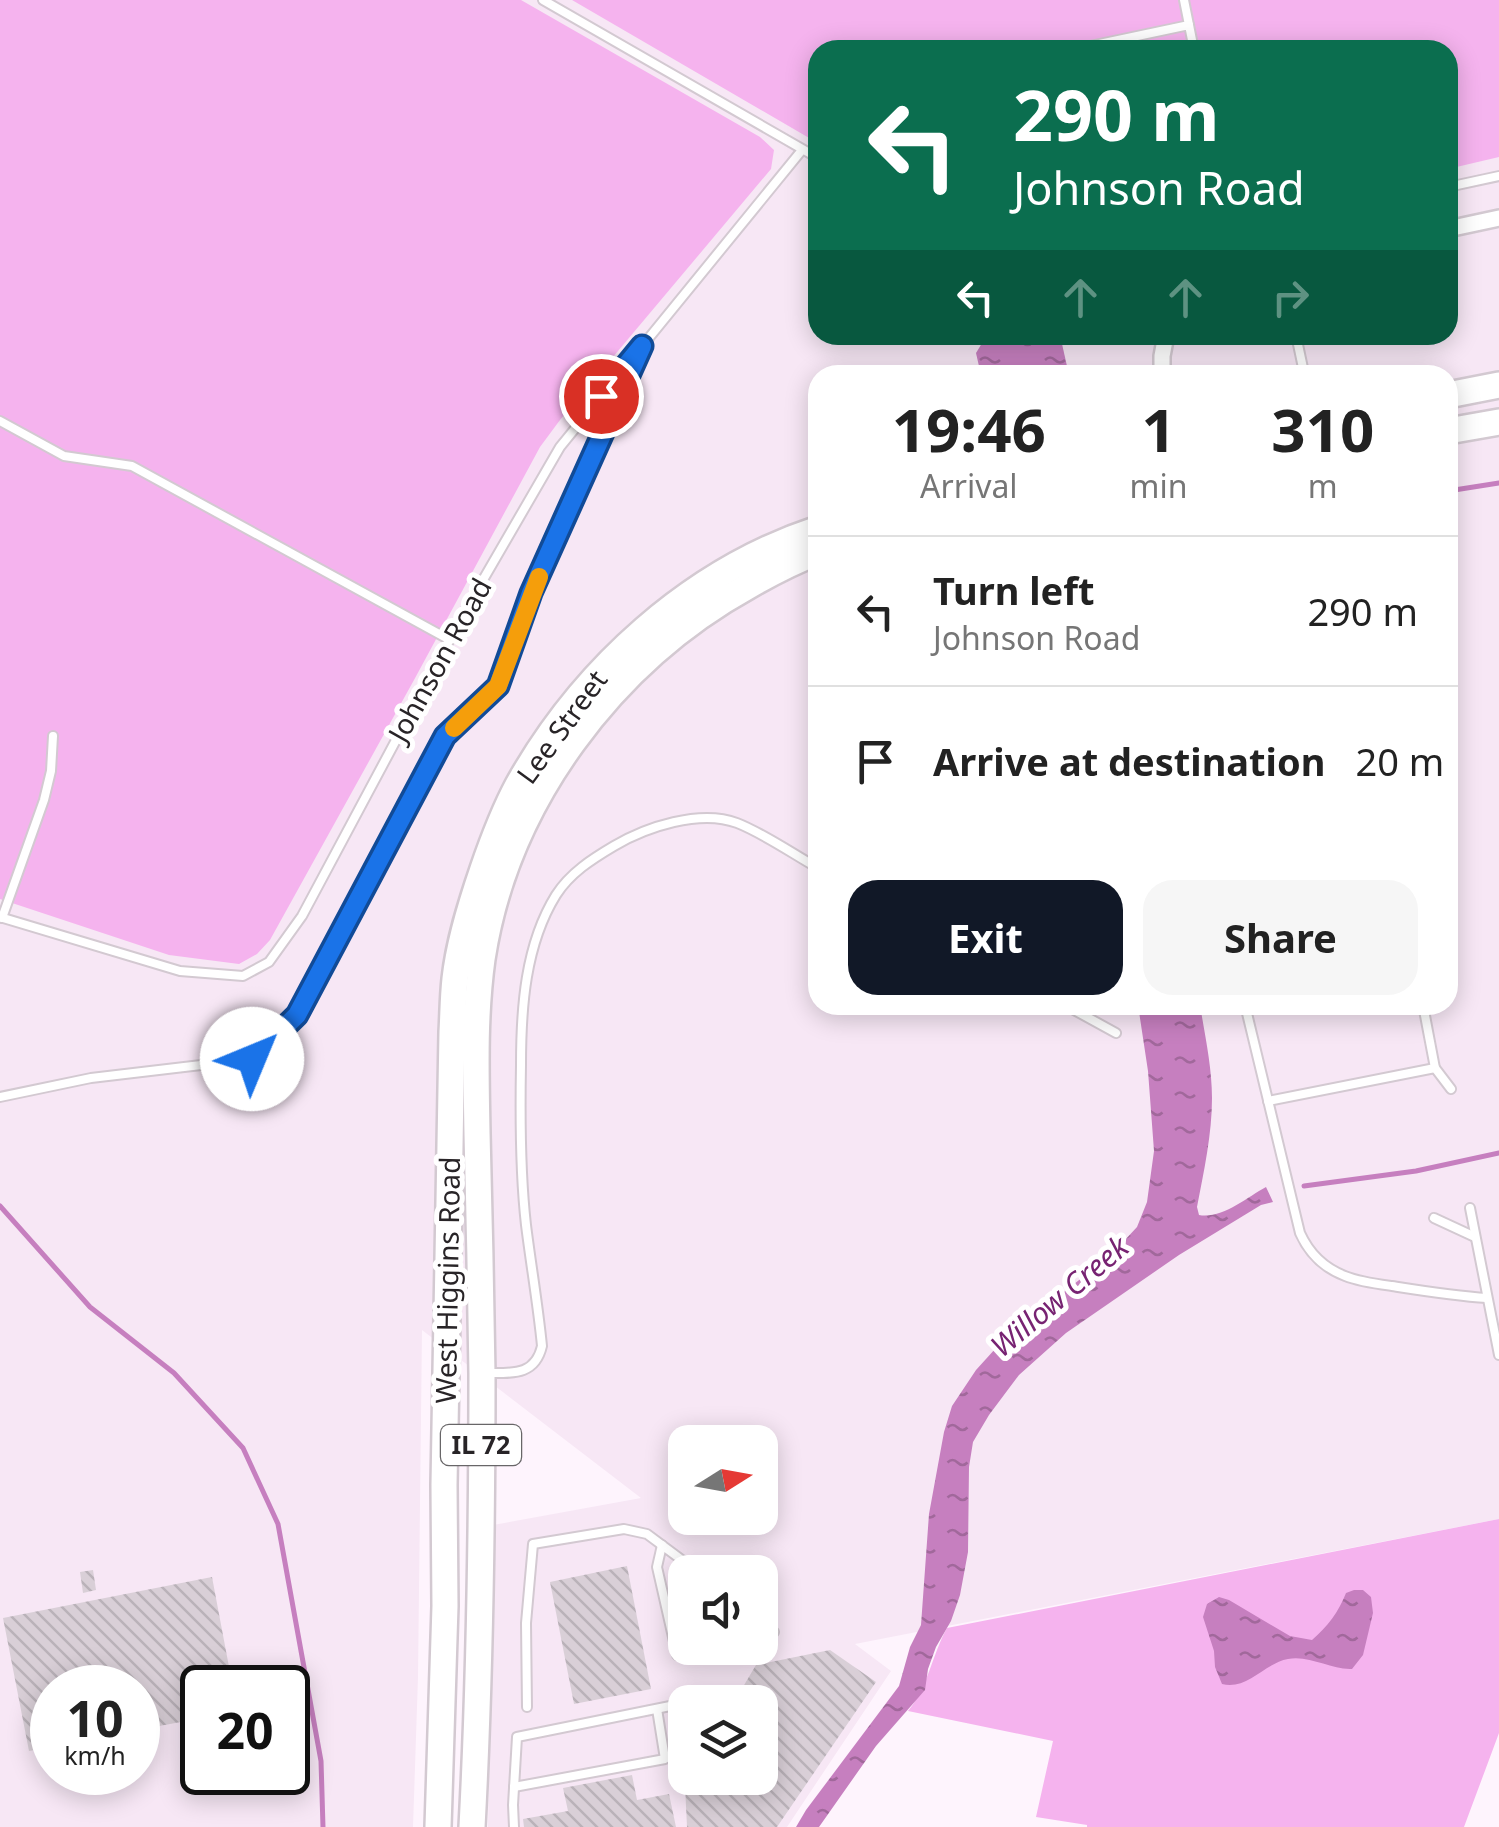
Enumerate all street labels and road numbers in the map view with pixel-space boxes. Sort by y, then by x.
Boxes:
street label: Johnson Road [377,571,500,751]
street label: Lee Street [507,662,615,791]
street label: West Higgins Road [426,1156,468,1404]
road number: IL 72 [441,1425,521,1465]

